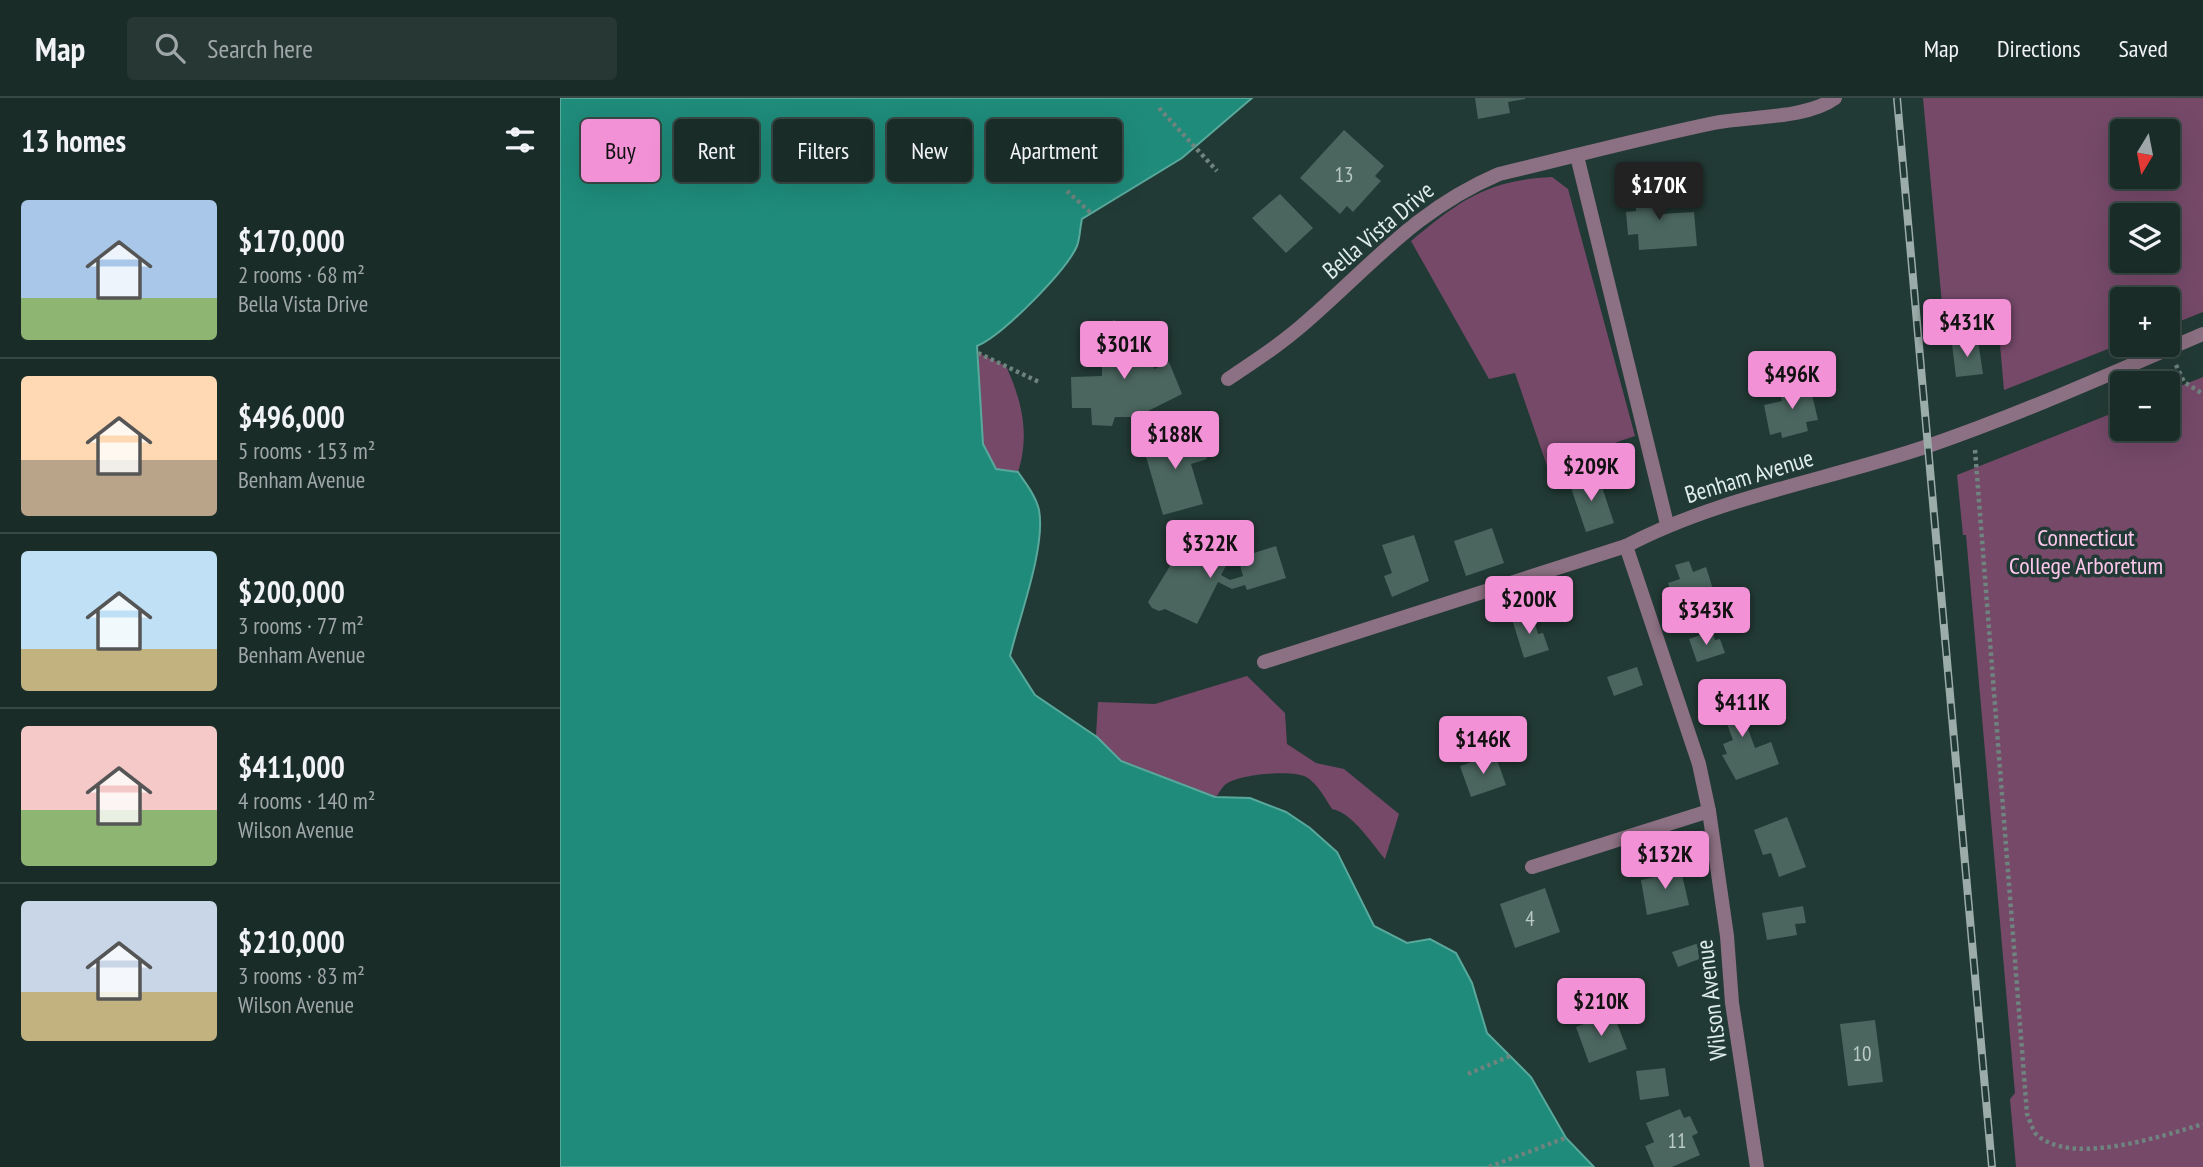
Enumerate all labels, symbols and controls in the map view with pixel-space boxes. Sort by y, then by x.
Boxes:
search box [127,17,617,80]
text: Map [35,27,85,70]
icon: search [151,29,189,67]
text: Search here [207,32,313,65]
text: Map [1924,33,1959,64]
text: Directions [1997,33,2081,64]
text: Saved [2119,33,2168,64]
chip: Buy [581,119,660,182]
chip: Rent [674,119,759,182]
chip: Filters [773,119,873,182]
chip: New [887,119,972,182]
chip: Apartment [986,119,1122,182]
north arrow [2110,119,2180,189]
map controls [2110,119,2180,441]
text: 13 homes [21,121,126,160]
icon: filters [501,121,539,159]
house number: 13 [1335,161,1353,188]
pin: $170K [1610,162,1708,222]
text: $170K [1631,170,1687,199]
street label: Bella Vista Drive [1316,174,1440,286]
button: layers [2110,203,2180,273]
text: $170,000 [238,221,345,260]
icon: home [77,228,161,312]
text: 2 rooms · 68 m² [238,260,365,289]
button: + [2110,287,2180,357]
text: Bella Vista Drive [238,289,368,318]
pin: $431K [1918,300,2016,359]
text: $431K [1939,307,1995,336]
pin: $301K [1075,322,1173,381]
text: $301K [1096,329,1152,358]
pin: $496K [1743,352,1841,411]
text: $496K [1764,359,1820,388]
button: − [2110,371,2180,441]
text: $496,000 [238,397,345,436]
icon: home [77,404,161,488]
pin: $188K [1126,412,1224,471]
text: $188K [1147,419,1203,448]
text: 5 rooms · 153 m² [238,436,375,465]
street label: Benham Avenue [1681,442,1817,510]
pin: $209K [1542,444,1640,503]
text: $209K [1563,451,1619,480]
text: Benham Avenue [238,465,365,494]
pin: $322K [1161,520,1259,580]
park label: Connecticut College Arboretum [2009,522,2163,581]
text: $322K [1182,528,1238,557]
text: $200,000 [238,572,345,611]
pin: $200K [1480,576,1578,636]
icon: home [77,579,161,663]
text: $200K [1501,584,1557,613]
pin: $343K [1657,588,1755,647]
text: $343K [1678,595,1734,624]
text: 3 rooms · 77 m² [238,611,364,640]
text: Benham Avenue [238,640,365,669]
pin: $411K [1693,680,1791,739]
text: $411K [1714,687,1770,716]
pin: $146K [1434,716,1532,776]
text: $146K [1455,724,1511,753]
text: $411,000 [238,747,345,786]
icon: home [77,754,161,838]
text: 4 rooms · 140 m² [238,786,375,815]
text: Wilson Avenue [238,815,354,844]
pin: $132K [1616,832,1714,891]
text: $132K [1637,839,1693,868]
house number: 4 [1525,905,1535,932]
text: $210,000 [238,922,345,961]
icon: home [77,929,161,1013]
street label: Wilson Avenue [1688,938,1734,1062]
text: 3 rooms · 83 m² [238,961,365,990]
pin: $210K [1552,978,1650,1038]
text: $210K [1573,986,1629,1015]
text: Wilson Avenue [238,990,354,1019]
house number: 10 [1853,1040,1871,1067]
house number: 11 [1668,1127,1686,1154]

